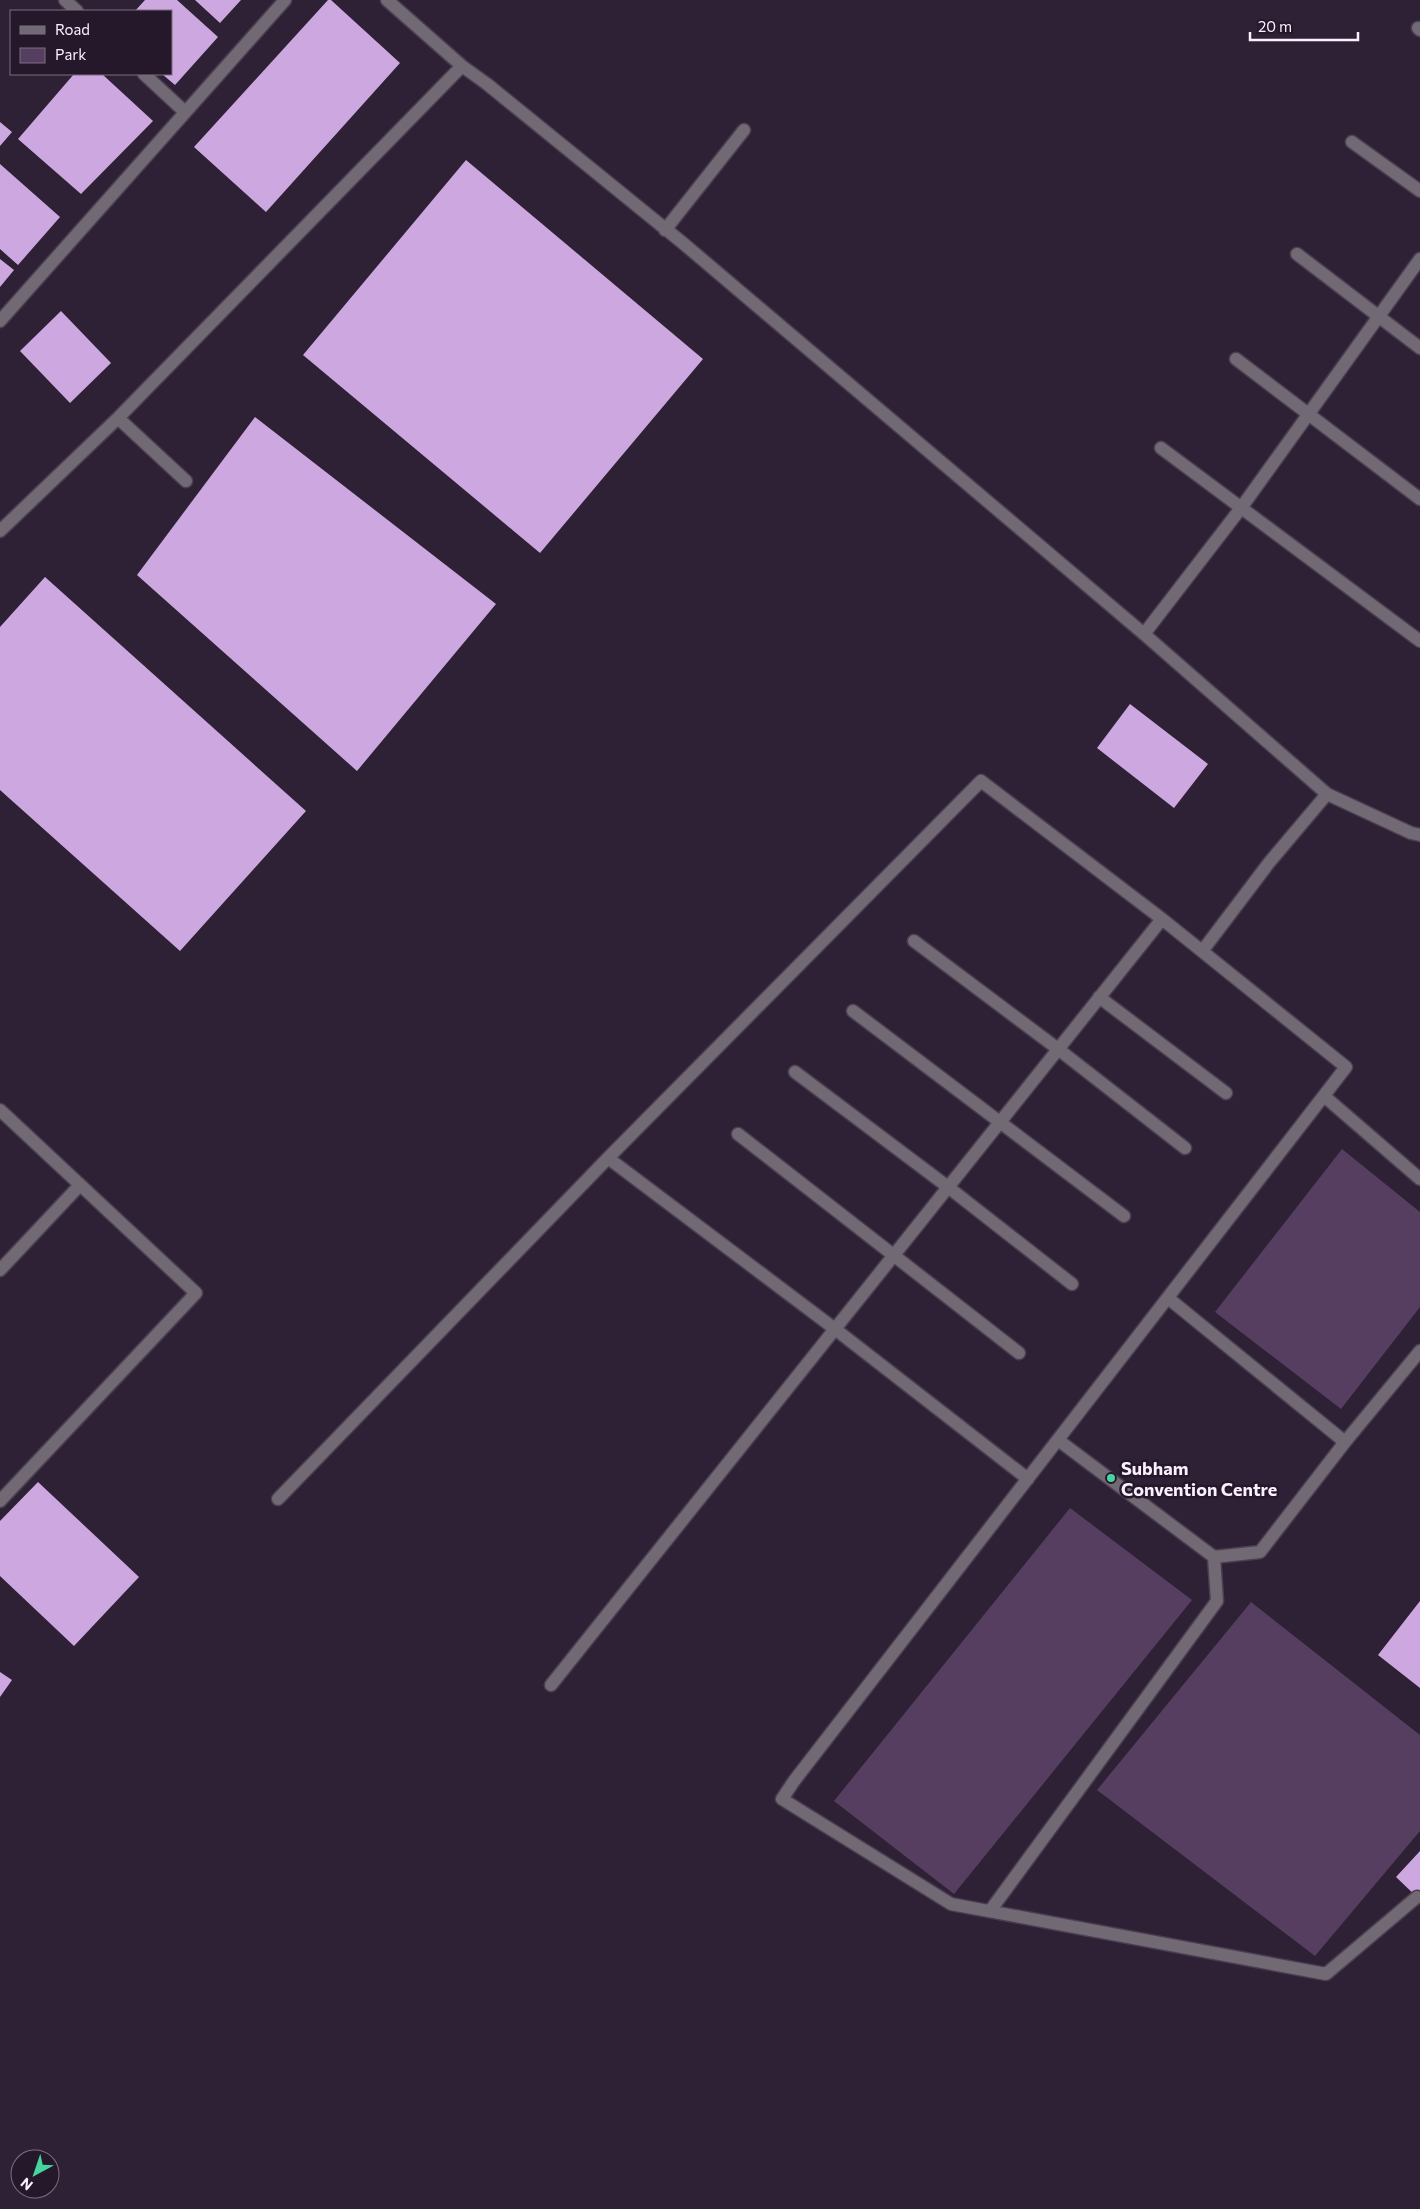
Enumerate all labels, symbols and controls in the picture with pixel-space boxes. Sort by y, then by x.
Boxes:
legend [10,10,172,75]
scale bar [1250,10,1358,42]
text: 20 m [1258,17,1292,35]
text: Road [55,20,90,38]
text: Park [55,45,86,63]
place label: Subham Convention Centre [1121,1457,1277,1500]
marker: Subham Convention Centre [1105,1472,1117,1484]
north arrow [10,2149,60,2199]
text: N [17,2174,36,2194]

